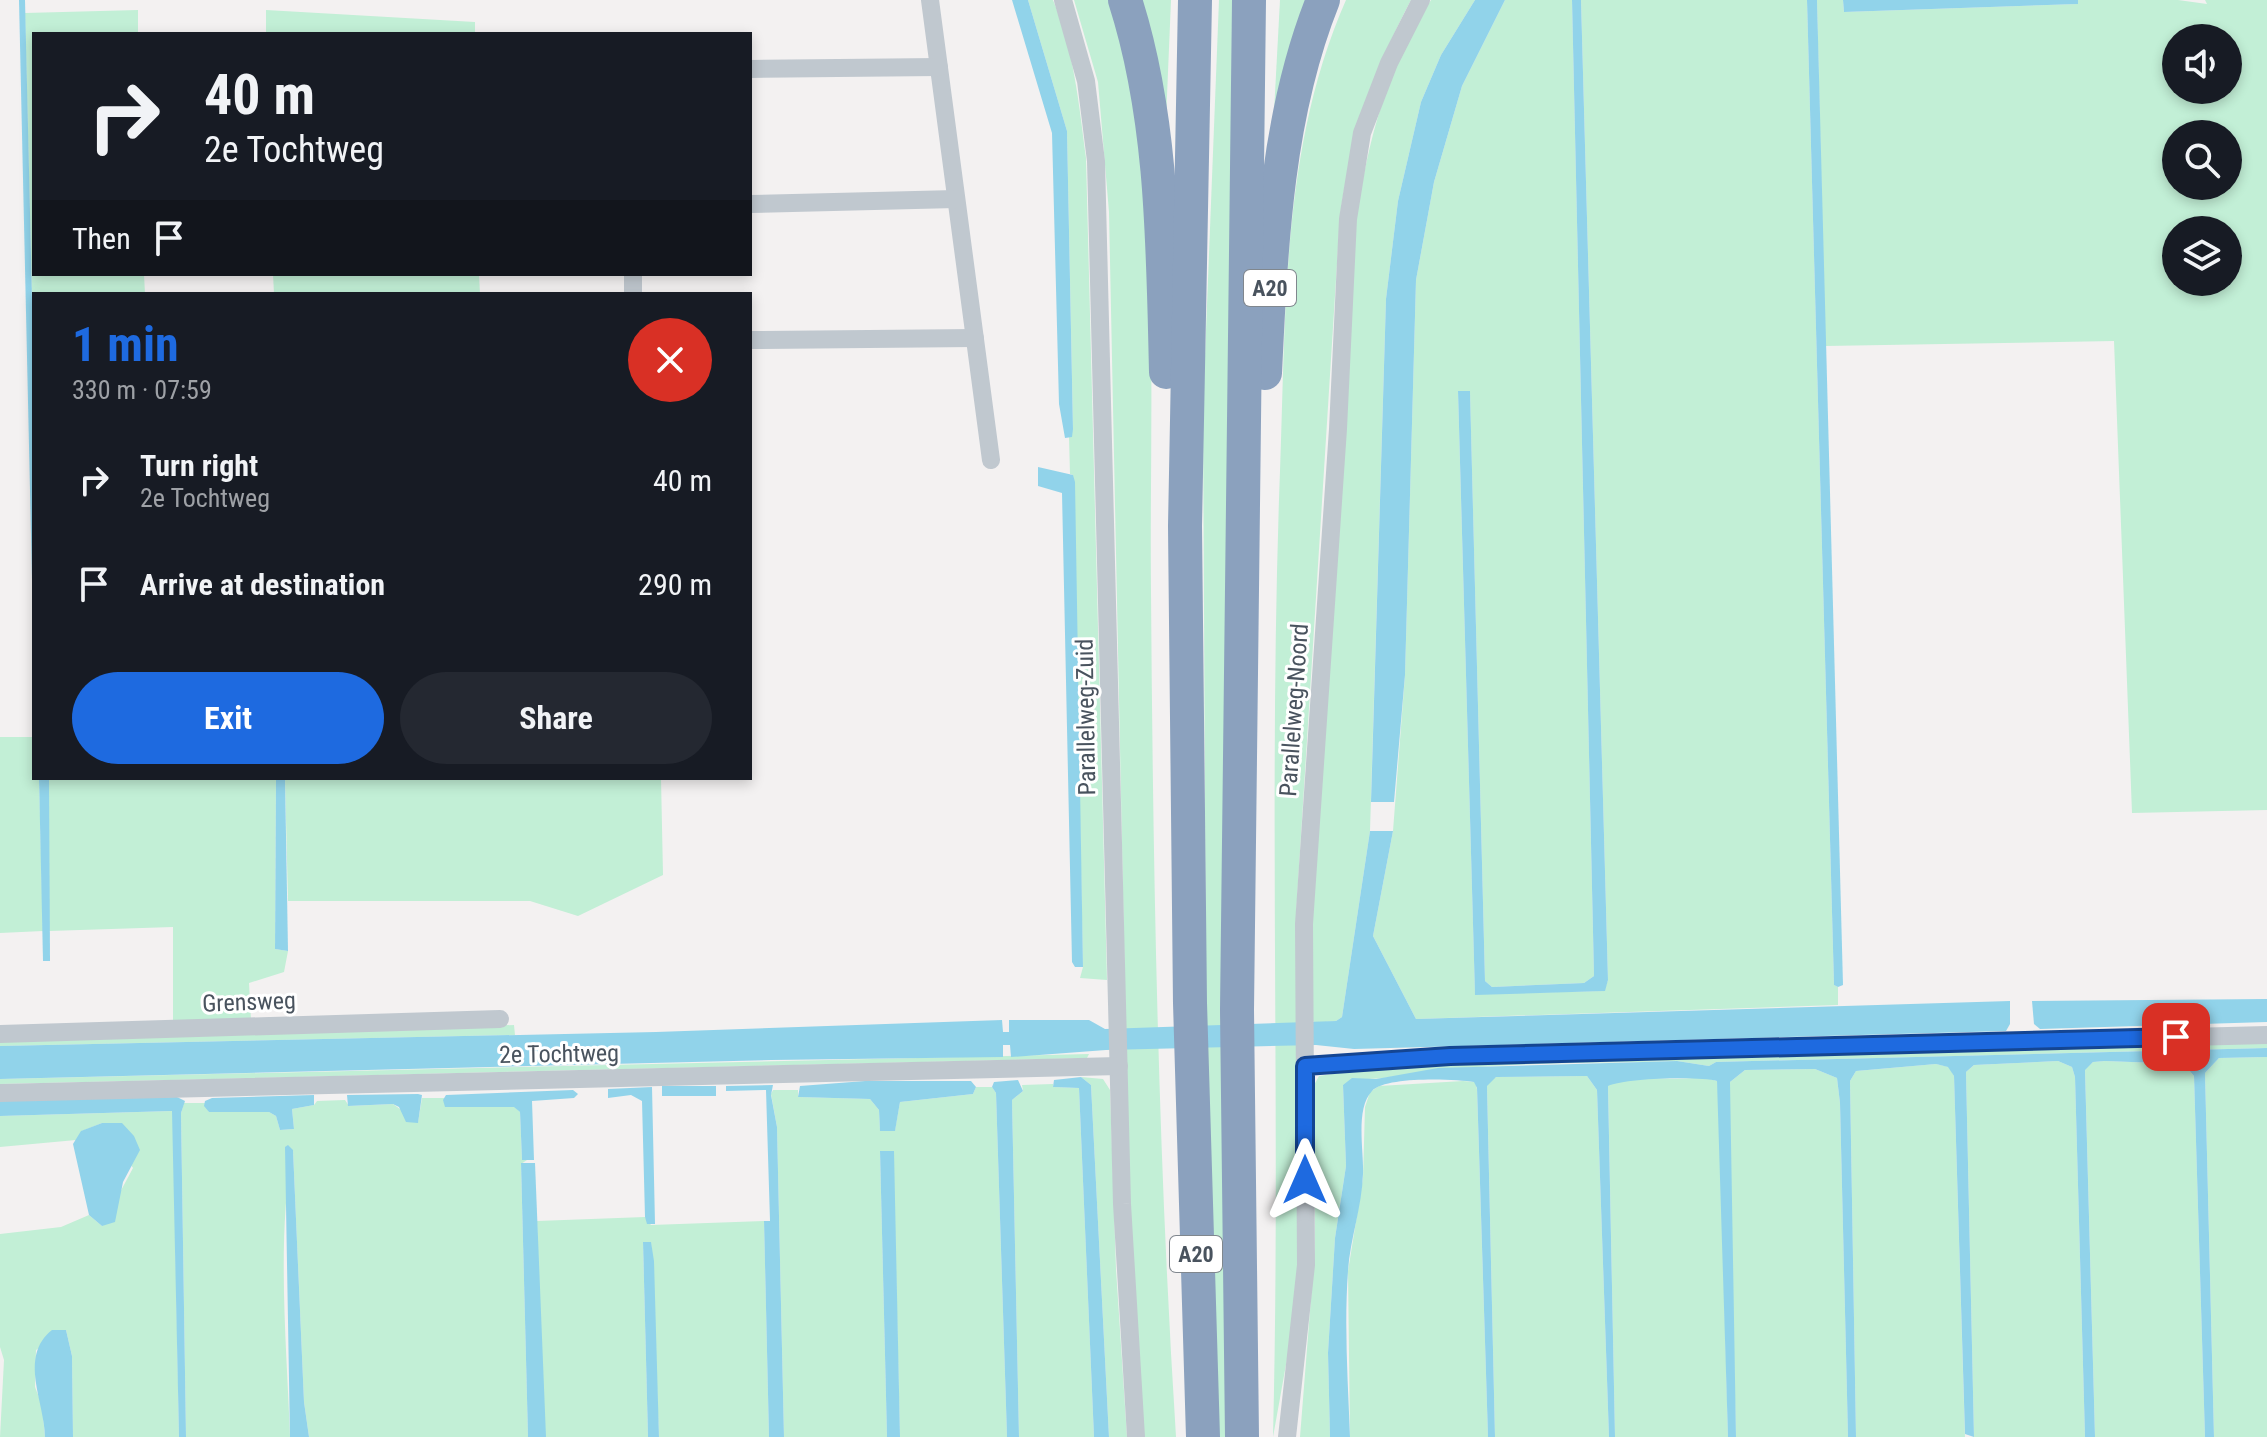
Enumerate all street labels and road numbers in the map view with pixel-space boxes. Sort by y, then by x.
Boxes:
road number: A20 [1244,270,1296,306]
street label: Parallelweg-Noord [1274,623,1314,797]
street label: Parallelweg-Zuid [1071,638,1101,796]
street label: Grensweg [202,986,296,1018]
street label: 2e Tochtweg [499,1039,619,1069]
road number: A20 [1170,1236,1222,1272]

